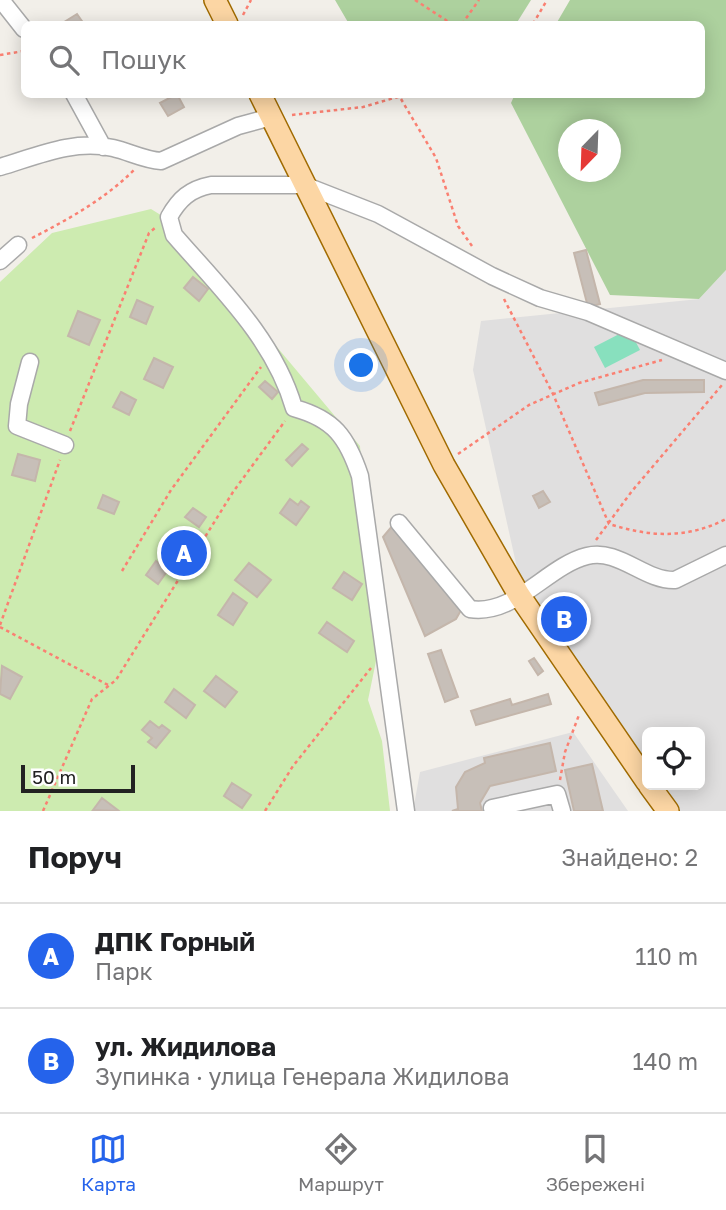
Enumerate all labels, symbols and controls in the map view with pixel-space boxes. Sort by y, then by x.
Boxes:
search box [21,21,705,98]
icon: search [45,41,83,79]
text: Пошук [101,44,187,75]
north arrow [558,119,621,182]
your location [344,348,378,382]
pin: A [161,527,207,579]
pin: B [541,593,587,645]
map controls [642,727,705,790]
button: locate [642,727,705,790]
scale bar [21,762,135,794]
text: 50 m [32,765,76,788]
text: Поруч [28,839,122,875]
text: Знайдено: 2 [561,843,698,871]
text: ДПК Горный [95,926,255,957]
text: A [43,942,59,970]
text: 110 m [635,942,698,970]
text: Парк [95,957,153,985]
text: ул. Жидилова [95,1031,276,1062]
text: B [43,1047,59,1075]
text: 140 m [632,1047,698,1075]
text: Зупинка · улица Генерала Жидилова [95,1062,509,1090]
tab: Карта [81,1130,136,1195]
tab: Маршрут [298,1130,384,1195]
tab: Збережені [546,1130,645,1195]

